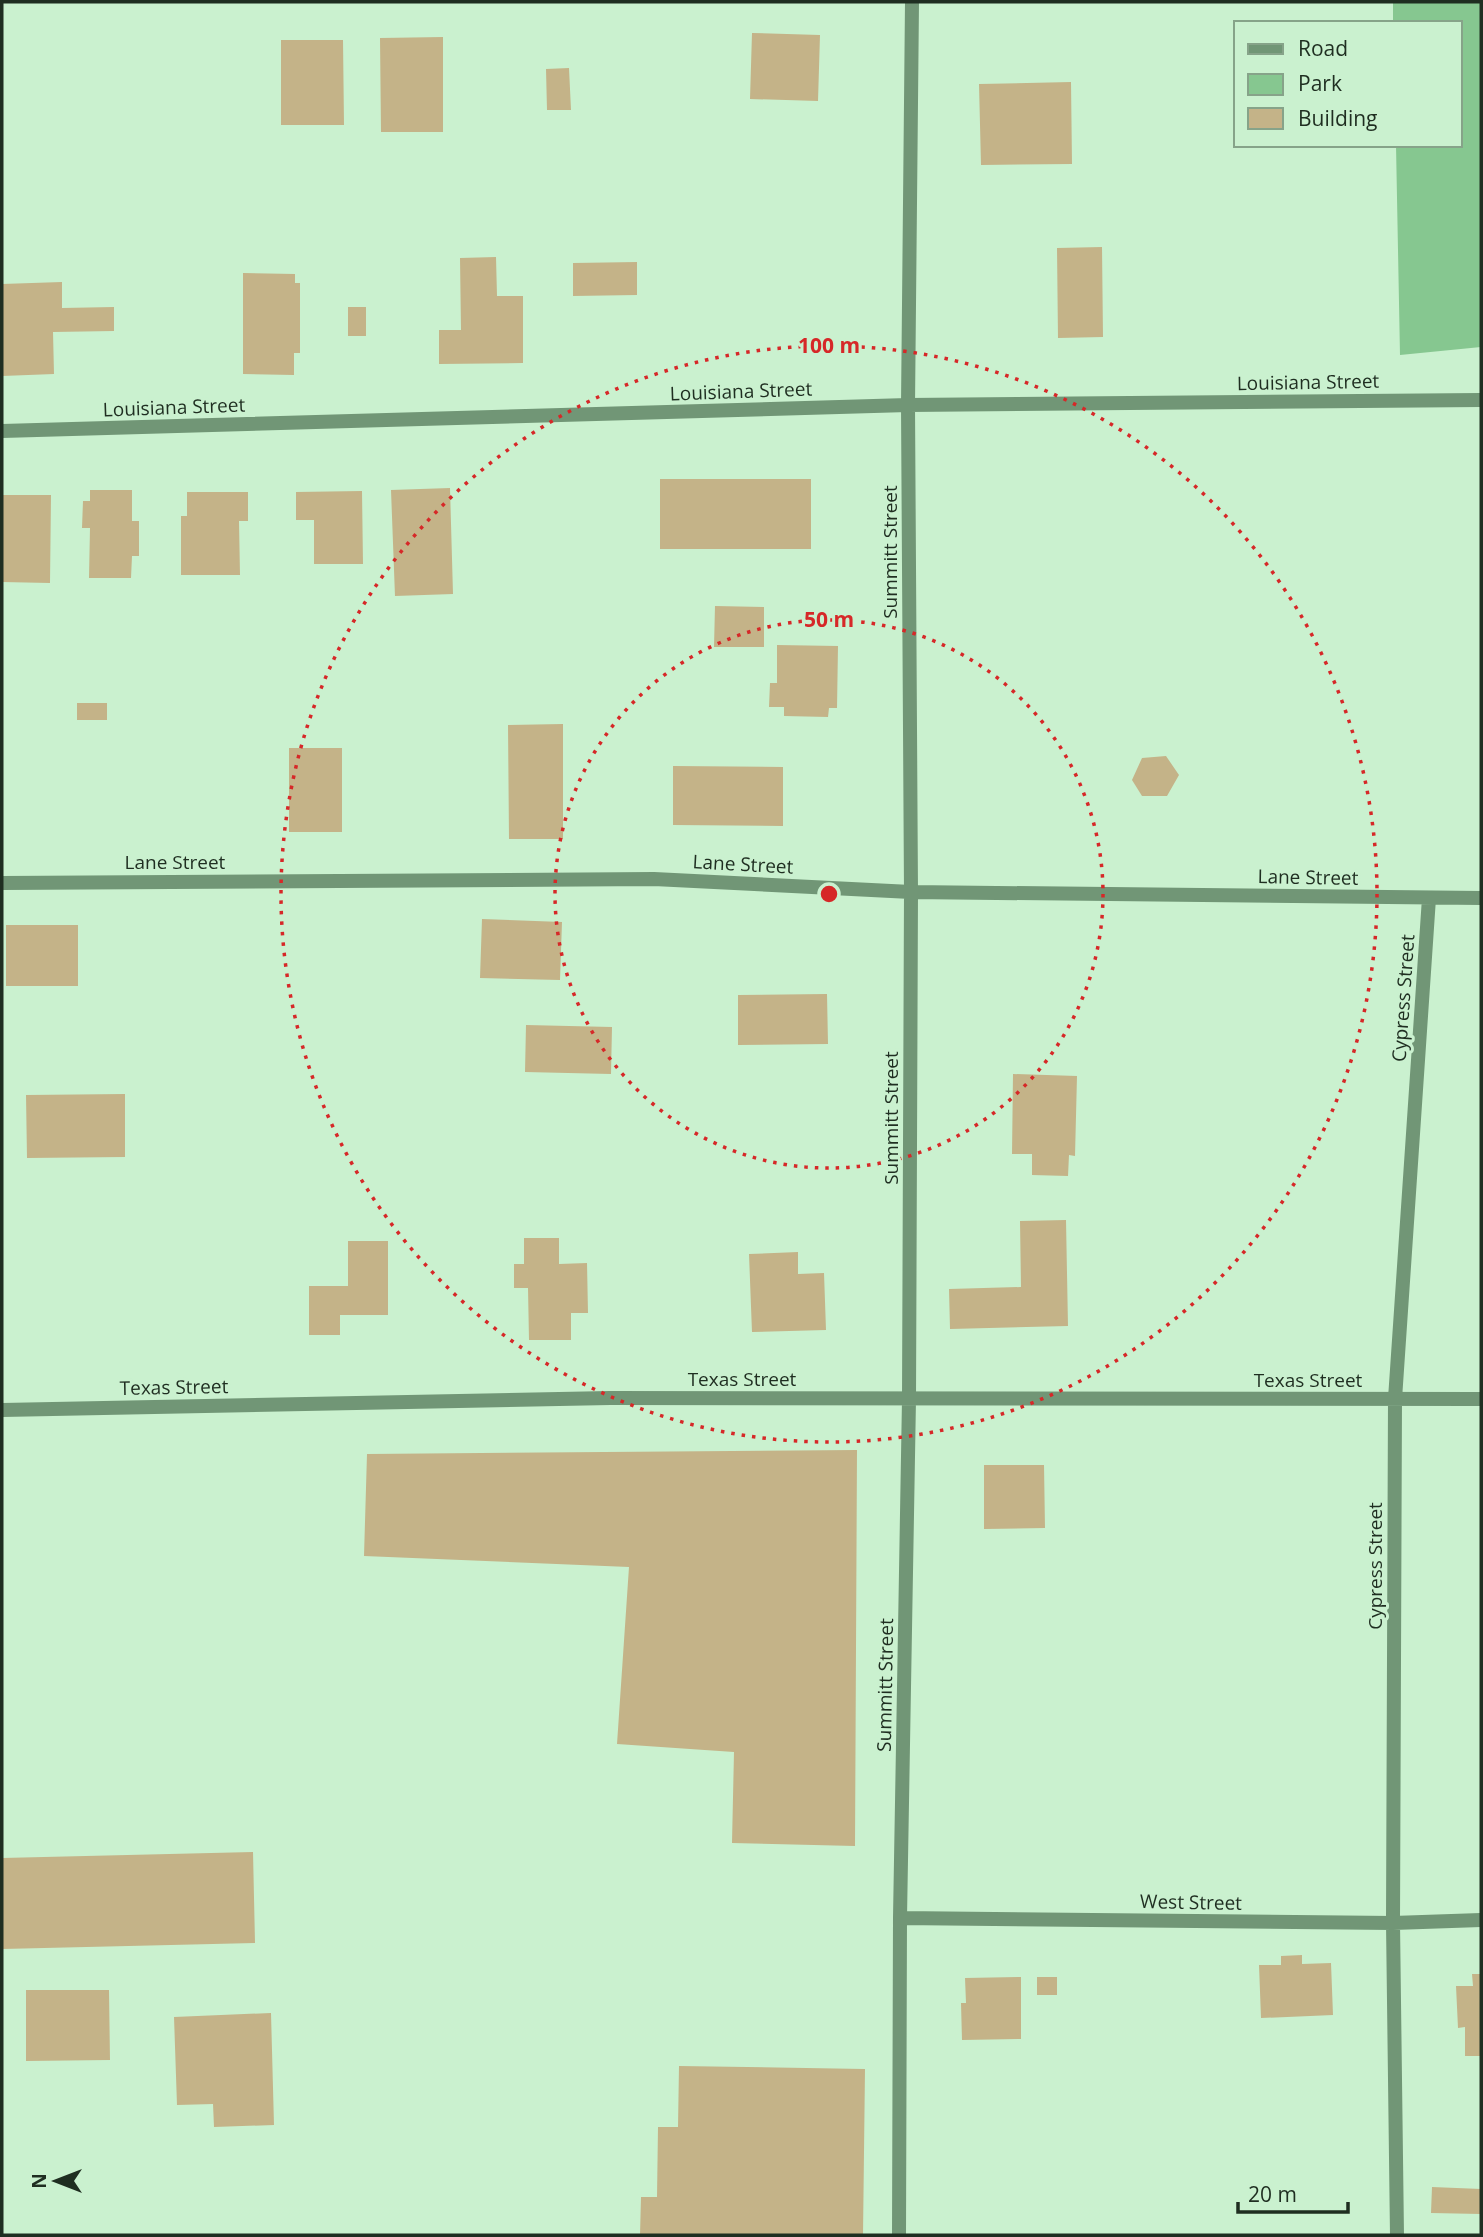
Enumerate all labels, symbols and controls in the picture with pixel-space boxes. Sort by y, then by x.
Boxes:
legend [1234,21,1462,147]
text: Road [1298,34,1348,62]
text: Park [1298,69,1342,97]
text: Building [1298,104,1377,132]
text: 100 m [798,331,860,359]
street label: Louisiana Street [1237,368,1380,396]
street label: Louisiana Street [669,376,813,406]
street label: Louisiana Street [102,392,246,422]
street label: Summitt Street [877,485,903,619]
text: 50 m [804,605,854,633]
street label: Lane Street [692,848,794,880]
street label: Lane Street [125,849,226,875]
street label: Lane Street [1257,863,1359,891]
centre of rings [817,882,841,906]
street label: Cypress Street [1386,933,1420,1063]
street label: Summitt Street [878,1051,904,1185]
street label: Texas Street [688,1366,797,1392]
street label: Texas Street [1254,1367,1363,1393]
street label: Texas Street [119,1373,229,1401]
street label: Cypress Street [1362,1502,1388,1630]
street label: Summitt Street [871,1618,899,1752]
street label: West Street [1140,1888,1242,1916]
north arrow [21,2146,91,2216]
scale bar [1238,2170,1348,2214]
text: N [26,2173,52,2189]
text: 20 m [1248,2180,1297,2208]

